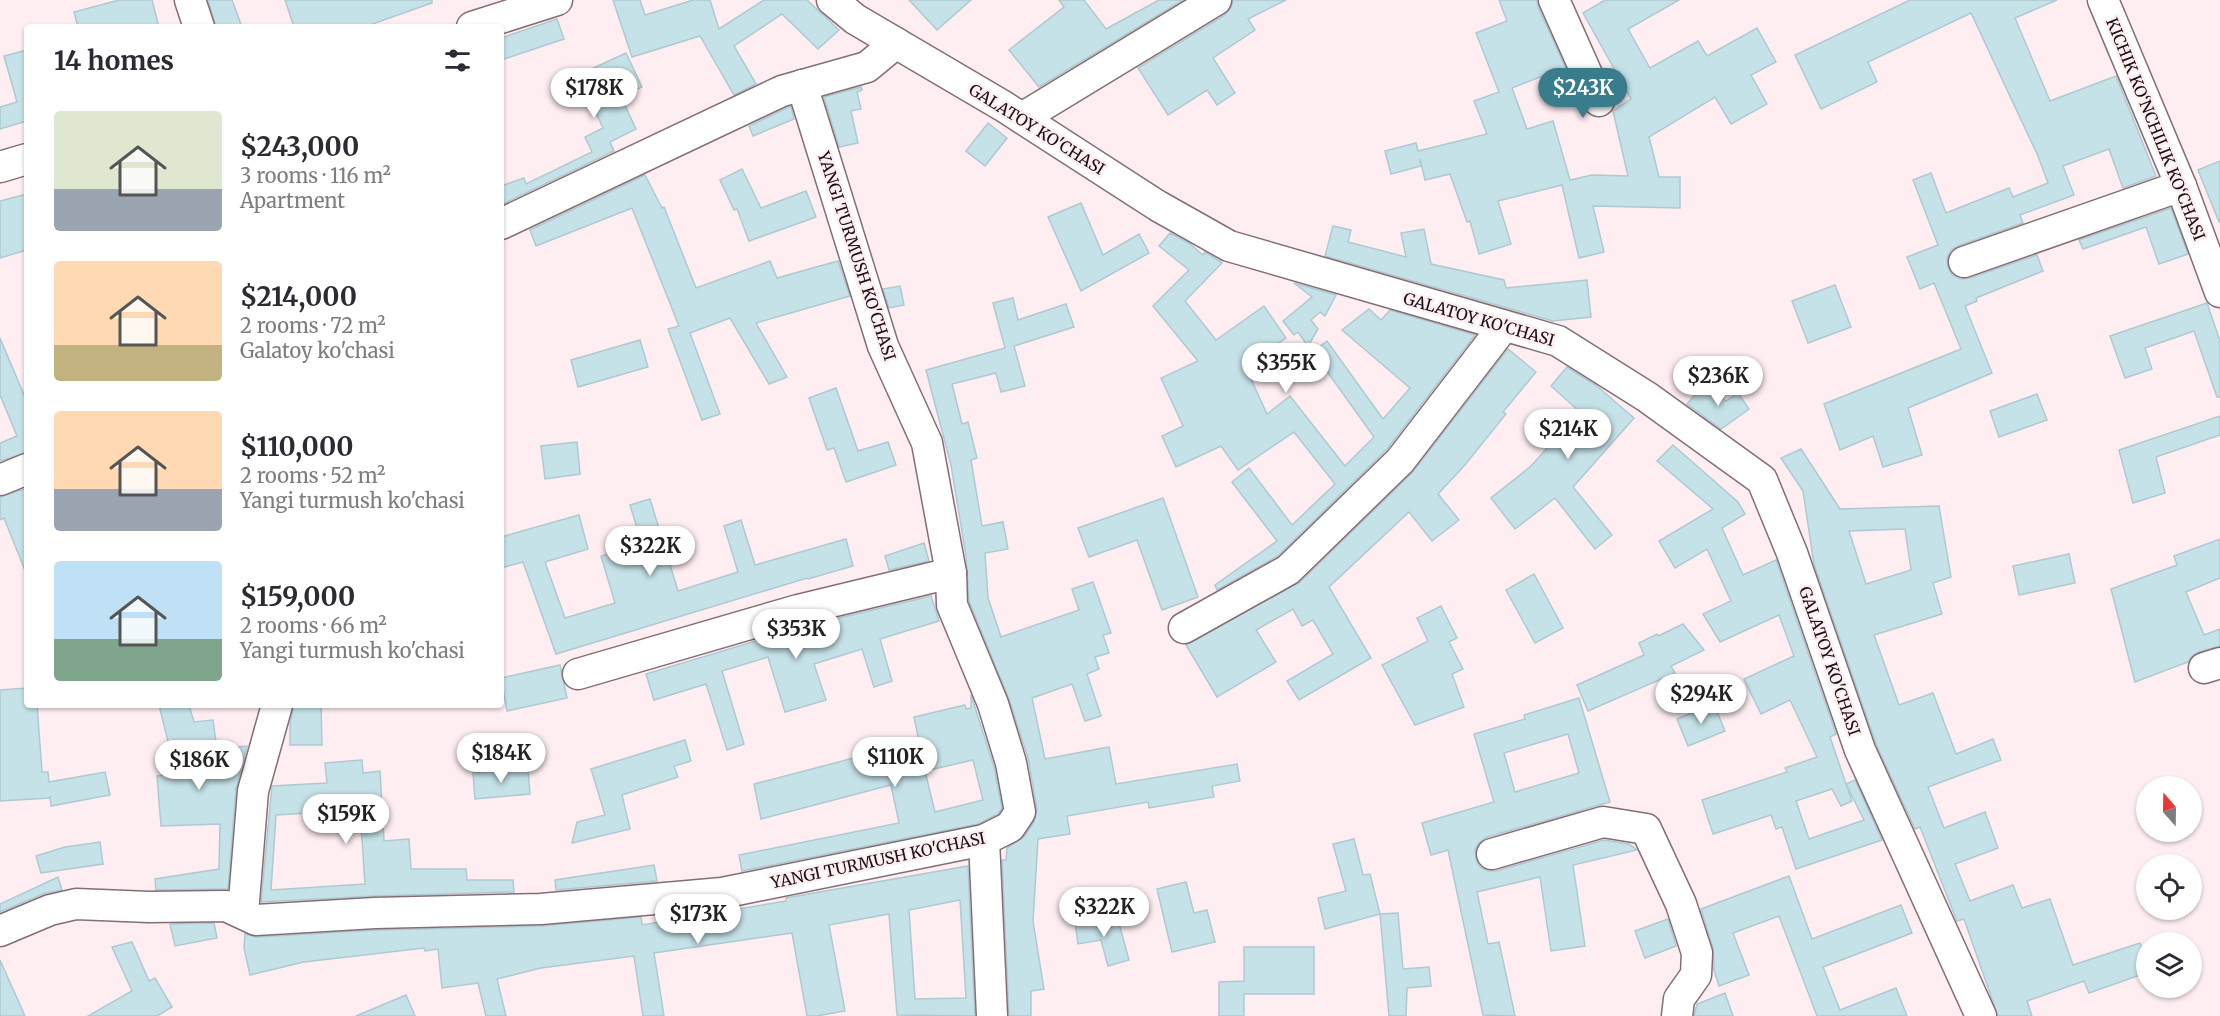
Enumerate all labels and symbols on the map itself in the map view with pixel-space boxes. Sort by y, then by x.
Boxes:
street label: KICHIK KO‘NCHILIK KO‘CHASI [2102,15,2210,243]
pin: $178K [552,68,636,119]
pin: $243K [1541,68,1625,119]
street label: GALATOY KO'CHASI [965,79,1109,179]
street label: YANGI TURMUSH KO'CHASI [813,148,900,363]
street label: GALATOY KO'CHASI [1401,288,1557,350]
pin: $355K [1244,343,1328,394]
pin: $236K [1676,356,1760,407]
pin: $214K [1526,409,1610,460]
pin: $322K [608,526,692,577]
street label: GALATOY KO'CHASI [1795,584,1865,738]
pin: $353K [754,609,838,660]
pin: $294K [1659,674,1743,725]
pin: $184K [459,733,543,784]
pin: $110K [853,737,937,788]
pin: $186K [157,740,241,791]
north arrow [2136,776,2202,842]
pin: $159K [304,794,388,845]
street label: YANGI TURMUSH KO'CHASI [768,827,987,893]
pin: $322K [1062,887,1146,938]
pin: $173K [656,894,740,945]

